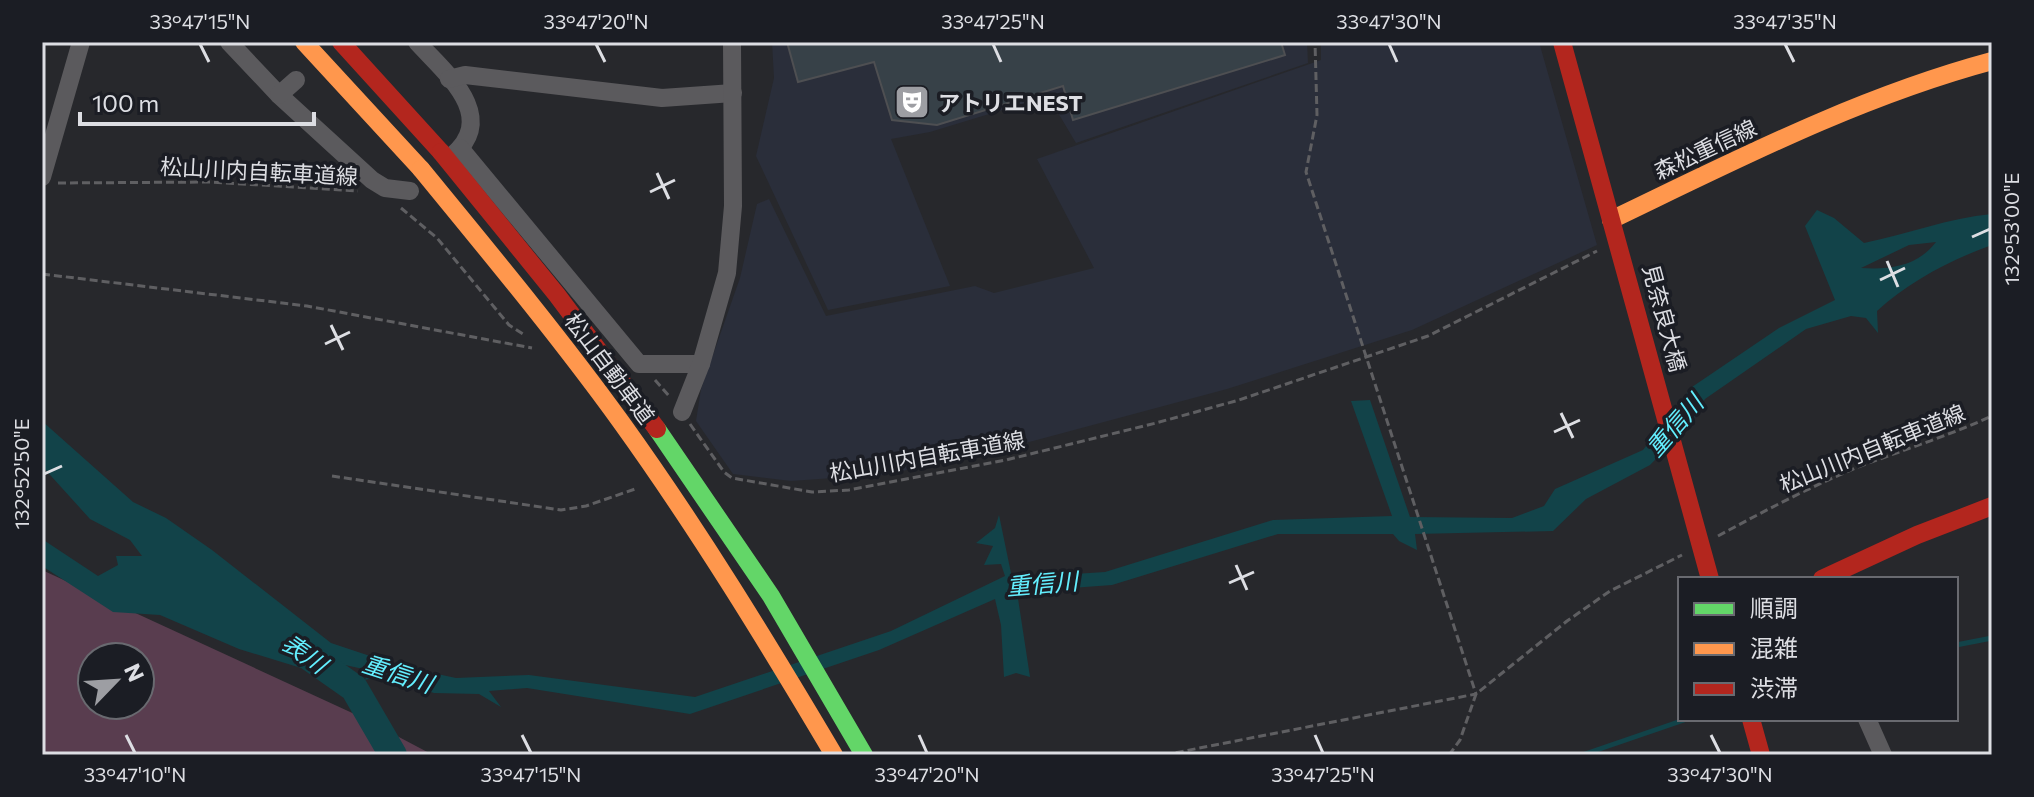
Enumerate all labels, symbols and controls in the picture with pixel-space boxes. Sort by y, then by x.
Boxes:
text: 33°47'15"N [150,9,250,33]
text: 33°47'20"N [544,9,648,33]
text: 33°47'25"N [941,9,1045,33]
text: 33°47'30"N [1336,9,1442,33]
text: 33°47'35"N [1733,9,1837,33]
scale bar [80,76,314,126]
theatre icon: アトリエNEST [893,83,931,121]
text: 100 m [92,88,159,117]
place label: アトリエNEST [938,89,1083,116]
street label: 森松重信線 [1649,114,1761,184]
street label: 松山川内自転車道線 [159,152,359,190]
text: 132°53'00"E [1999,173,2023,285]
street label: 見奈良大橋 [1638,261,1692,375]
street label: 松山自動車道 [559,307,661,429]
water label: 重信川 [1639,386,1711,462]
street label: 松山川内自転車道線 [1775,398,1969,498]
text: 132°52'50"E [9,418,33,530]
street label: 松山川内自転車道線 [827,426,1027,486]
water label: 重信川 [1005,565,1082,601]
legend [1678,577,1958,721]
text: 順調 [1750,593,1798,622]
water label: 表川 [277,627,335,680]
text: 混雑 [1750,633,1798,662]
north arrow [76,641,156,721]
water label: 重信川 [359,648,440,699]
text: N [119,659,150,686]
text: 渋滞 [1750,673,1798,702]
text: 33°47'10"N [84,762,186,786]
text: 33°47'15"N [481,762,581,786]
text: 33°47'20"N [875,762,979,786]
text: 33°47'25"N [1271,762,1375,786]
text: 33°47'30"N [1667,762,1773,786]

